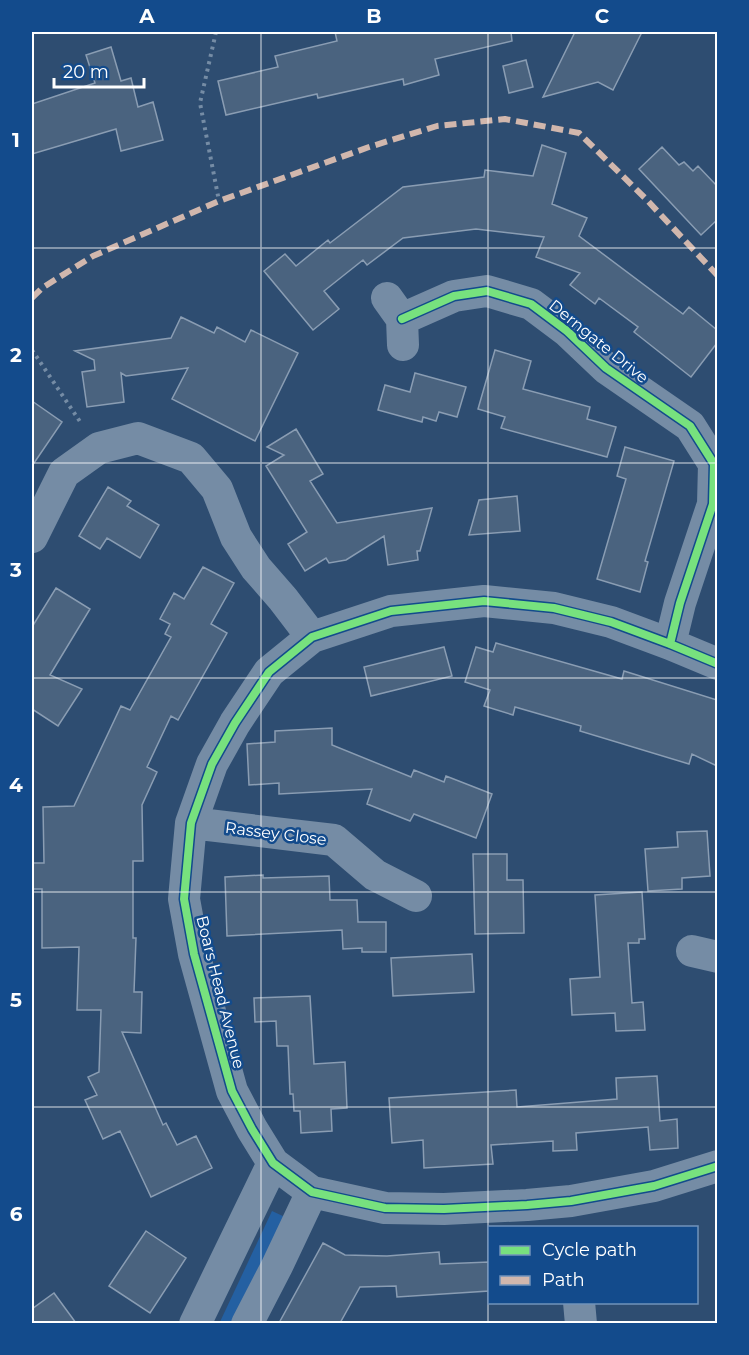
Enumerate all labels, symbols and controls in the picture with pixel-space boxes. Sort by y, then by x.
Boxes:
text: A [138,4,155,28]
text: B [366,4,382,28]
text: C [595,4,610,28]
scale bar [54,51,144,89]
text: 20 m [63,61,109,83]
text: 1 [12,128,20,152]
street label: Derngate Drive [545,296,652,387]
text: 2 [10,343,22,367]
text: 3 [9,558,22,582]
text: 4 [9,773,23,797]
street label: Rassey Close [224,818,328,849]
street label: Boars Head Avenue [192,914,249,1071]
text: 5 [10,988,22,1012]
text: 6 [10,1202,23,1226]
legend [488,1226,698,1304]
text: Cycle path [542,1239,637,1261]
text: Path [542,1269,585,1291]

